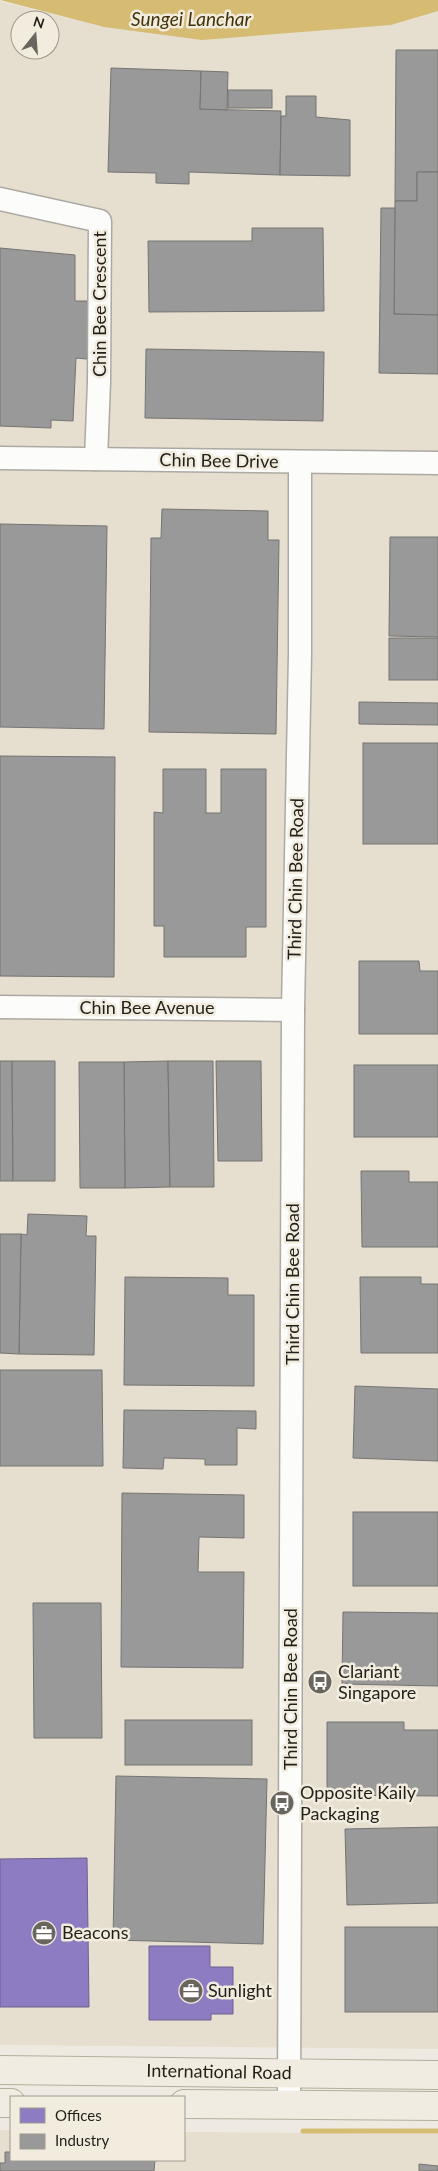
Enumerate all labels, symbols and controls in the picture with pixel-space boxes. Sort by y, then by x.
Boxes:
water label: Sungei Lanchar [131,7,251,30]
north arrow [10,10,60,60]
text: N [31,12,47,32]
street label: Chin Bee Crescent [88,230,110,377]
street label: Chin Bee Drive [159,448,279,472]
street label: Third Chin Bee Road [283,798,307,960]
street label: Chin Bee Avenue [79,996,215,1018]
street label: Third Chin Bee Road [281,1203,303,1365]
street label: Third Chin Bee Road [279,1608,301,1770]
place label: Clariant Singapore [338,1660,416,1703]
bus stop icon: Clariant Singapore [307,1669,333,1695]
place label: Opposite Kaily Packaging [300,1781,417,1824]
bus stop icon: Opposite Kaily Packaging [269,1790,295,1816]
office icon: Beacons [31,1920,57,1946]
place label: Beacons [62,1921,129,1943]
office icon: Sunlight [178,1978,204,2004]
place label: Sunlight [208,1979,273,2001]
street label: International Road [146,2059,292,2083]
legend [10,2096,185,2161]
text: Offices [55,2106,102,2124]
text: Industry [55,2131,110,2149]

